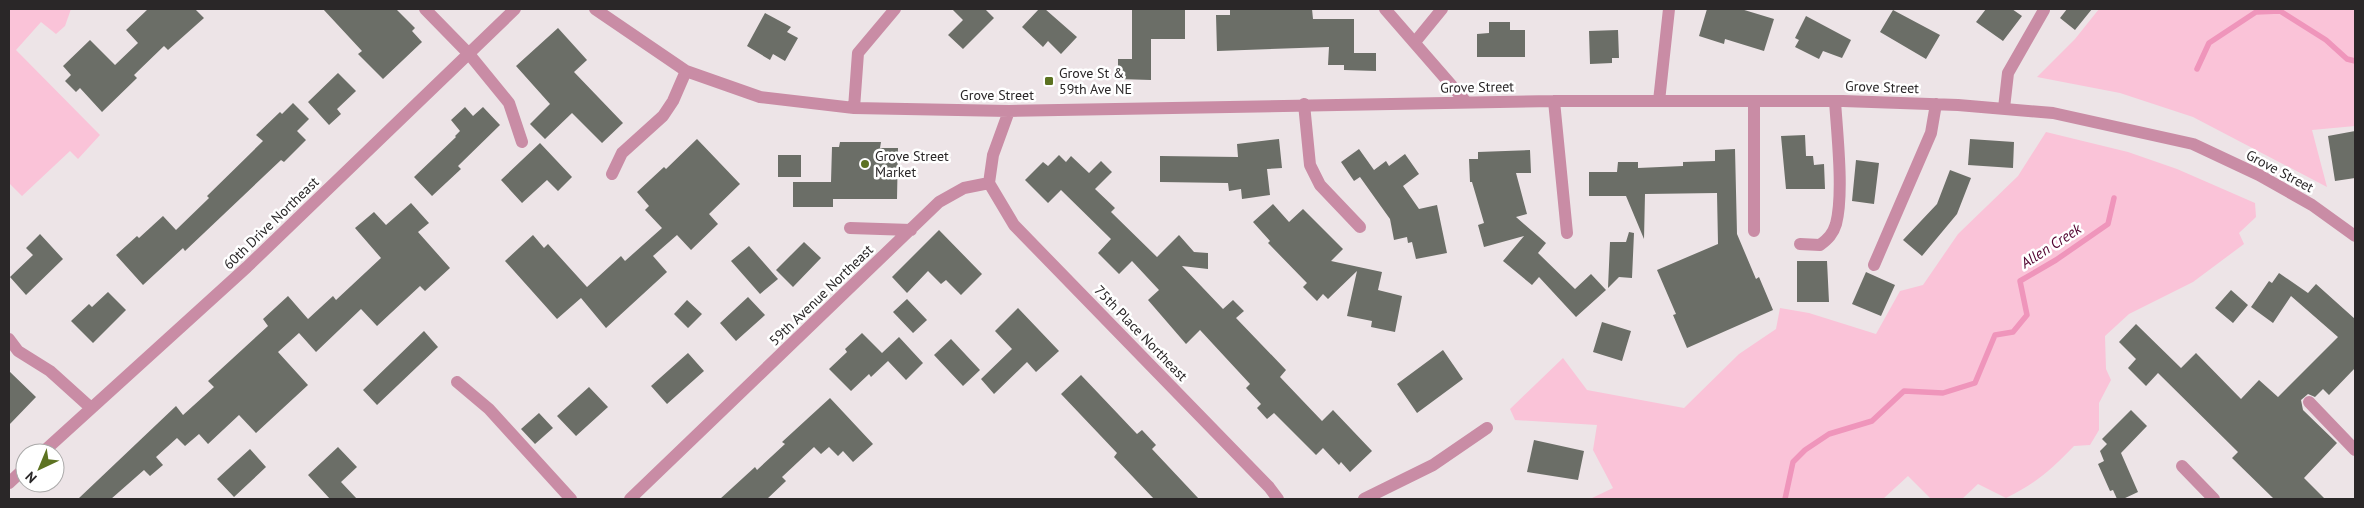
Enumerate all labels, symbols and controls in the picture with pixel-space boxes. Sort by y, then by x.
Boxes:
place label: Grove St & 59th Ave NE [1059,64,1132,98]
marker: Grove St & 59th Ave NE [1043,75,1055,87]
street label: Grove Street [1440,77,1514,97]
street label: Grove Street [1845,77,1919,97]
street label: Grove Street [960,86,1034,104]
street label: Grove Street [2243,146,2317,196]
place label: Grove Street Market [875,147,949,181]
marker: Grove Street Market [859,158,871,170]
street label: 60th Drive Northeast [220,173,323,273]
water label: Allen Creek [2016,218,2086,273]
street label: 59th Avenue Northeast [765,241,877,349]
street label: 75th Place Northeast [1091,281,1192,385]
north arrow [15,443,65,493]
text: N [21,468,41,487]

